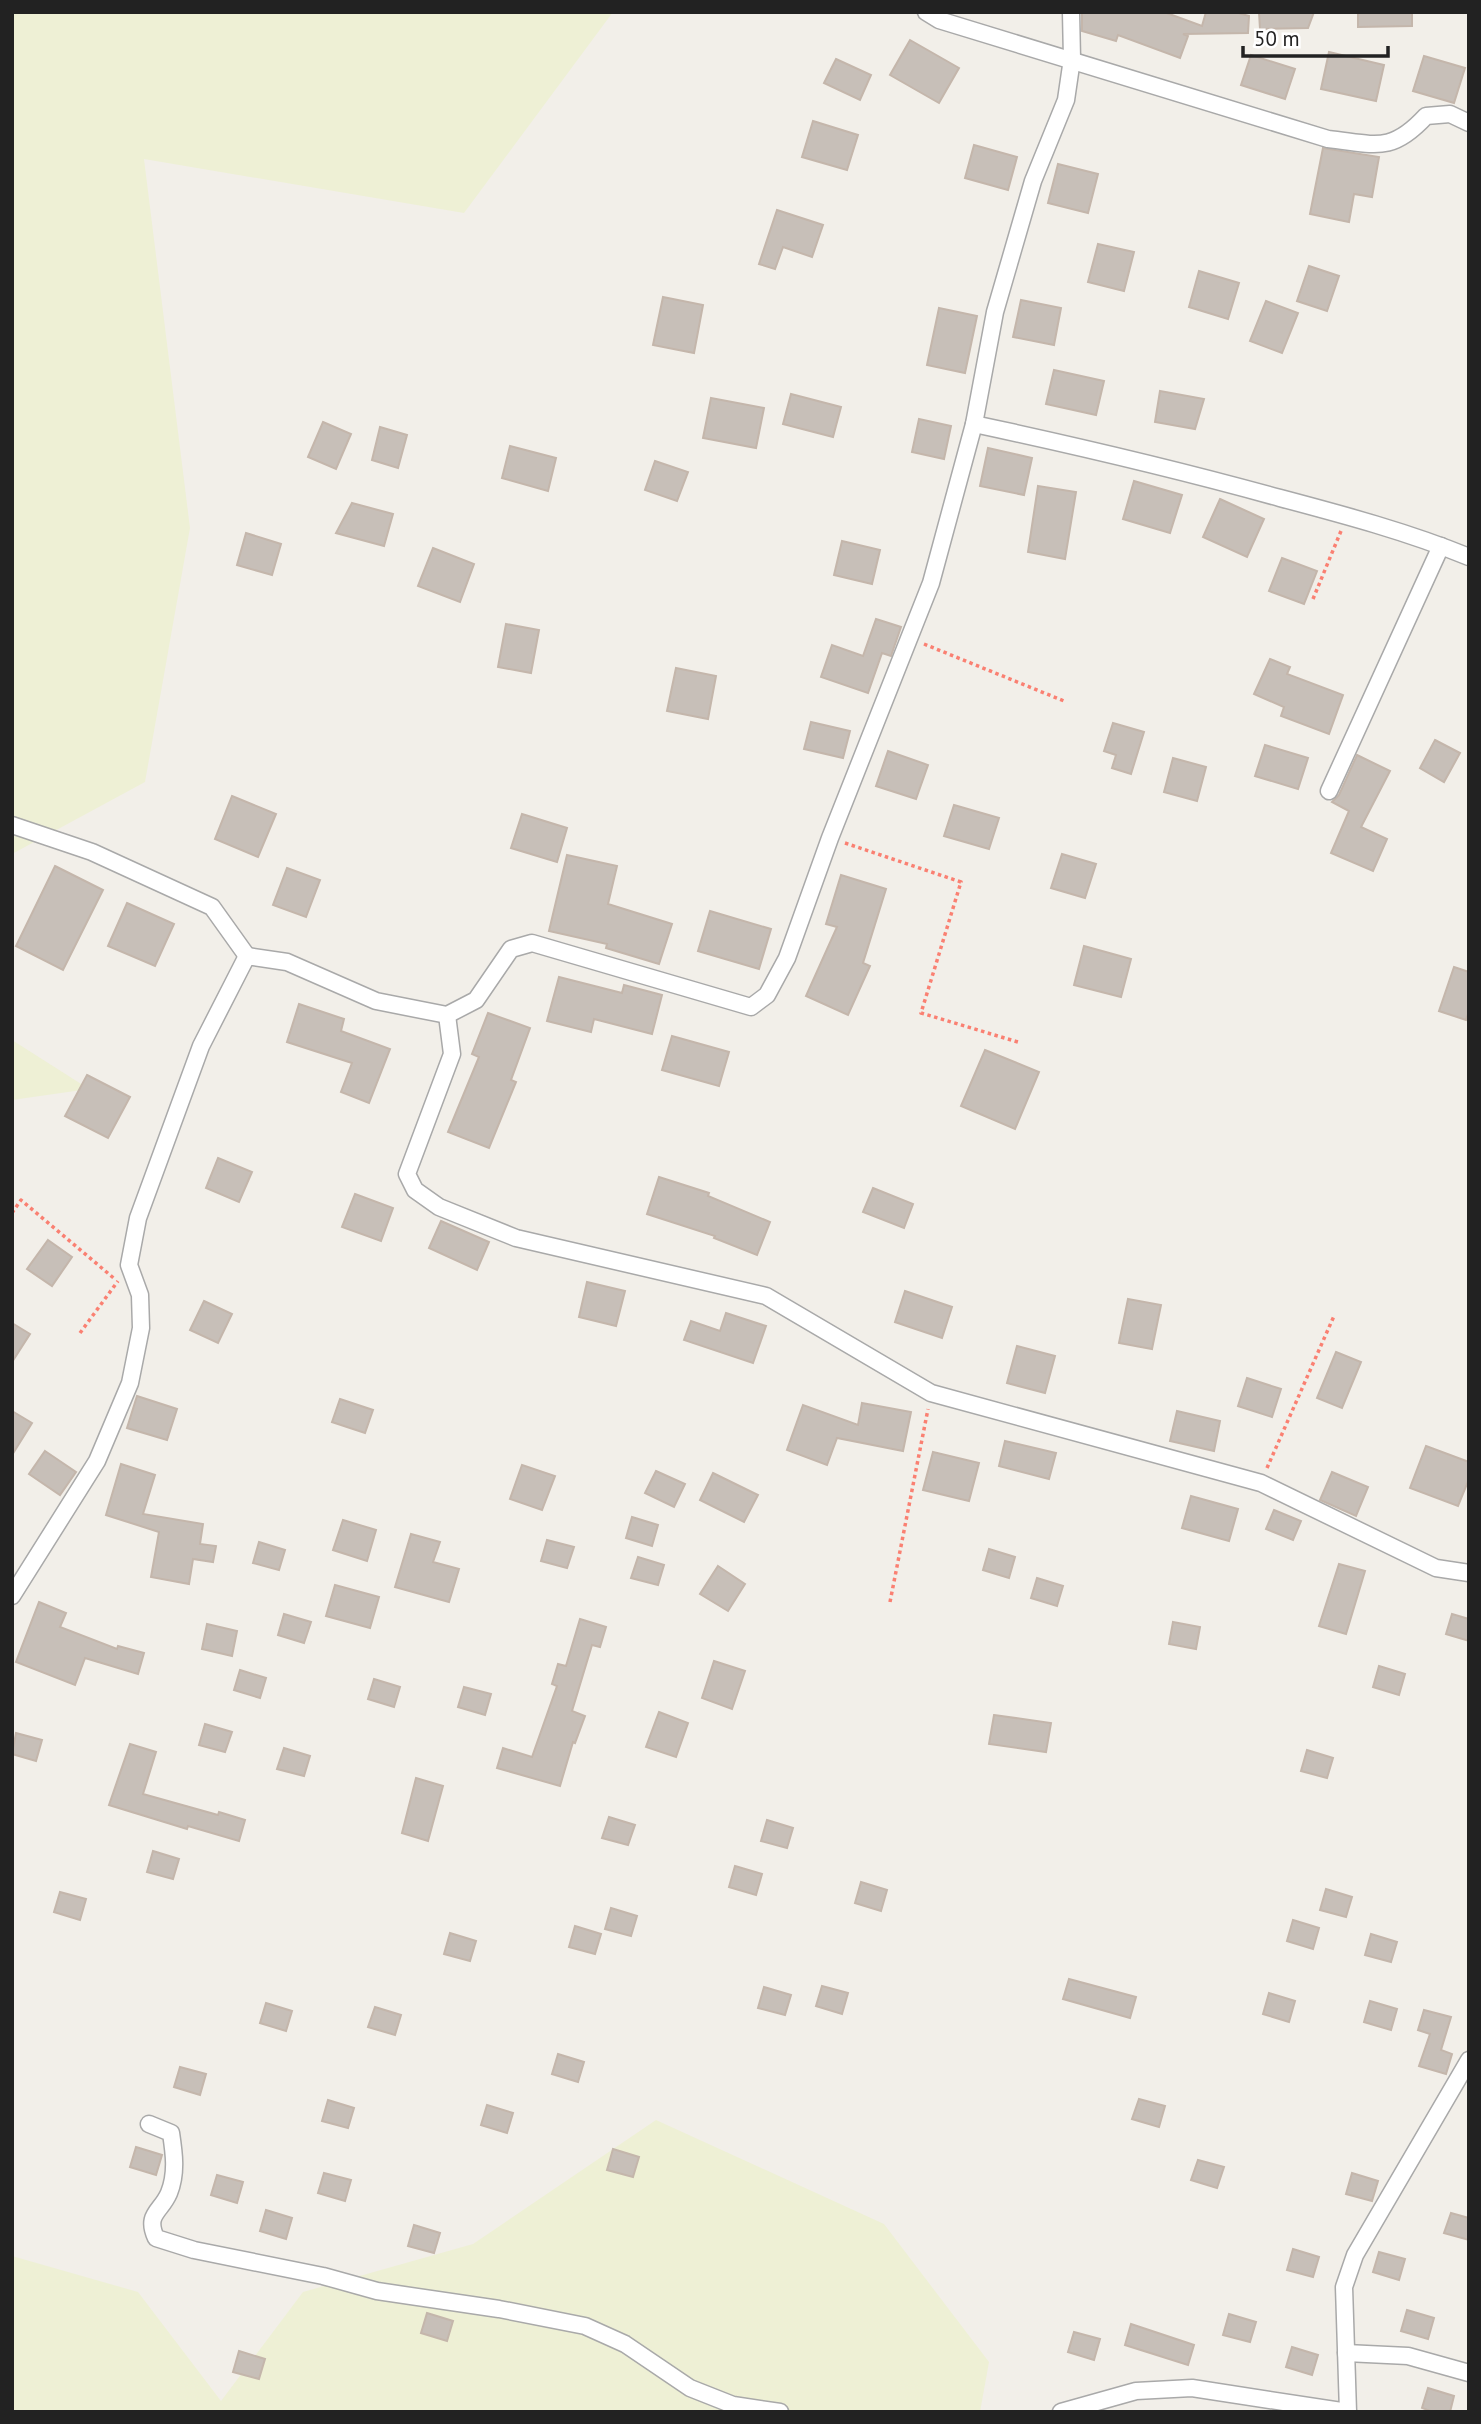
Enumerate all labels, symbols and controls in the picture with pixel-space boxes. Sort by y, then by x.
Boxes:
scale bar [1243,14,1388,58]
text: 50 m [1254,25,1300,52]

